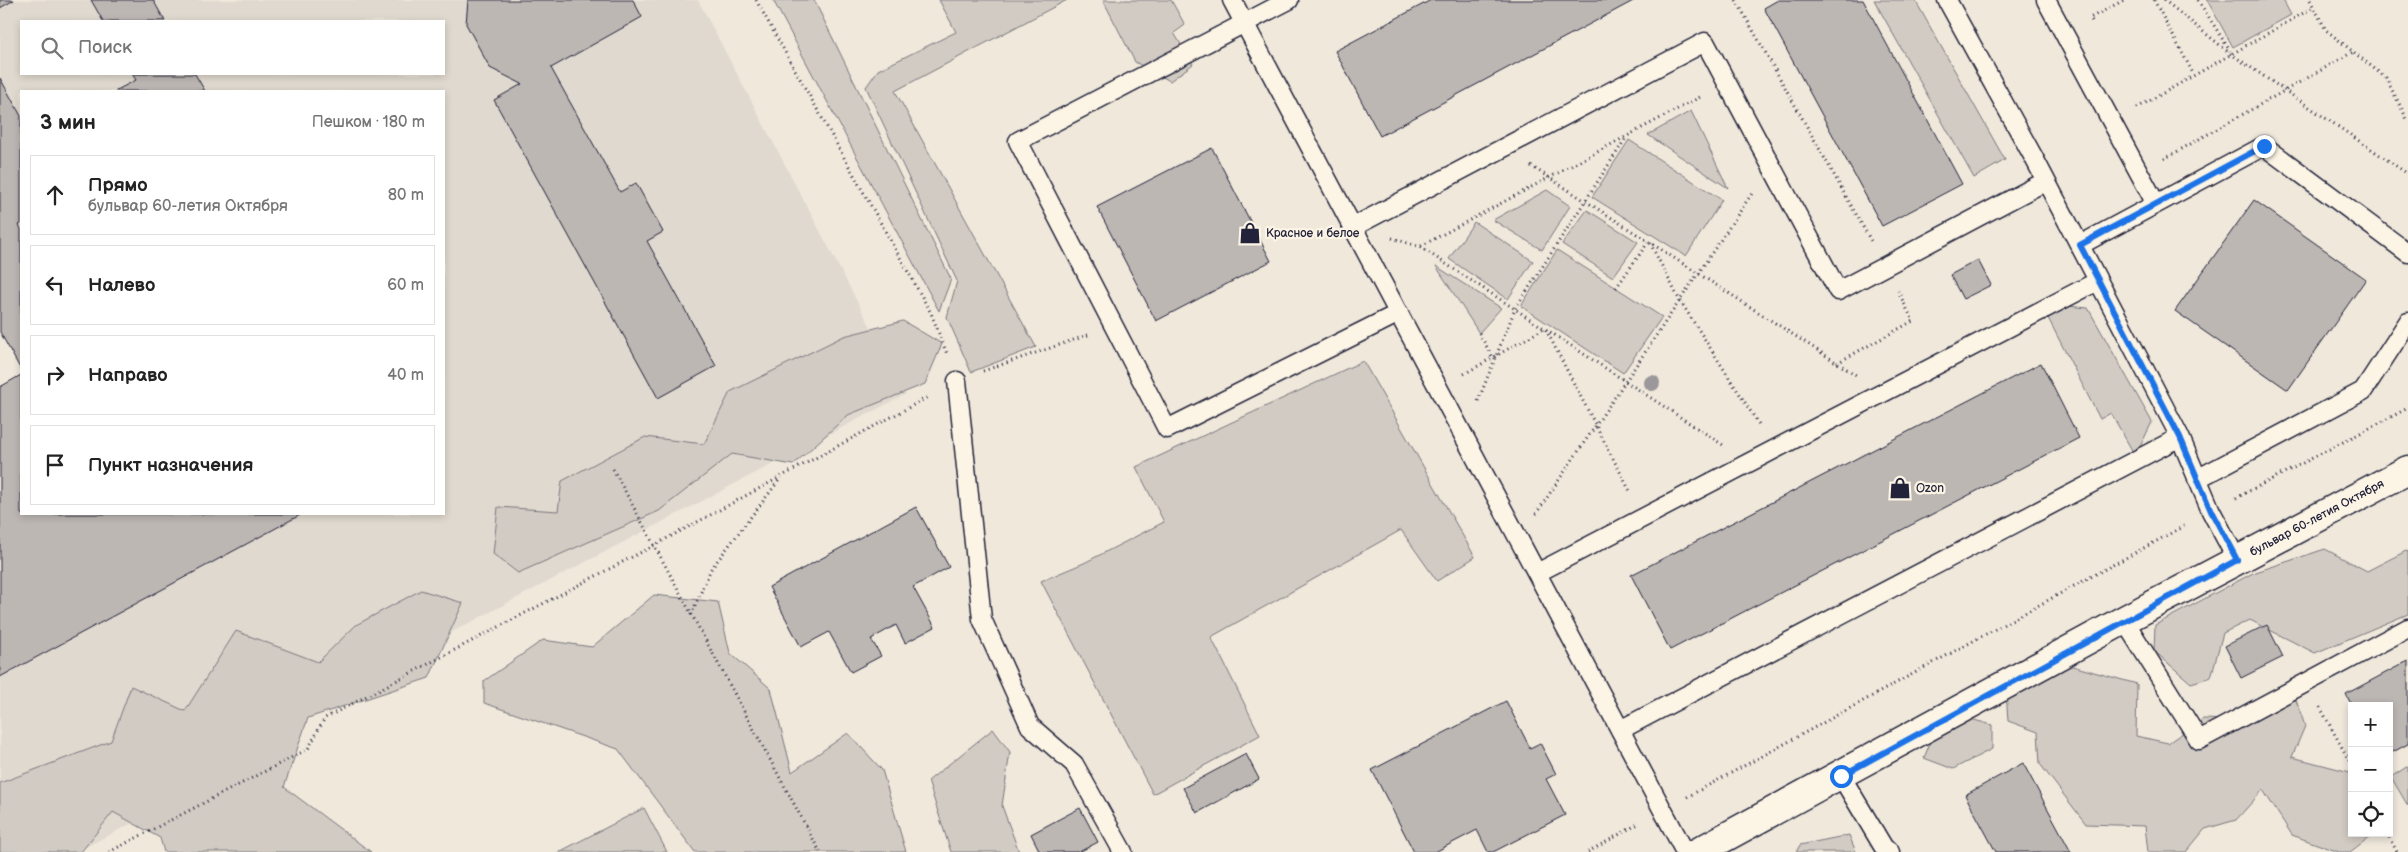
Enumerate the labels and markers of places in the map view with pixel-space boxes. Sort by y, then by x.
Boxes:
shop icon: Красное и белое [1237,220,1263,246]
place label: Красное и белое [1266,226,1360,241]
shop icon: Ozon [1887,475,1913,501]
place label: Ozon [1916,481,1944,496]

